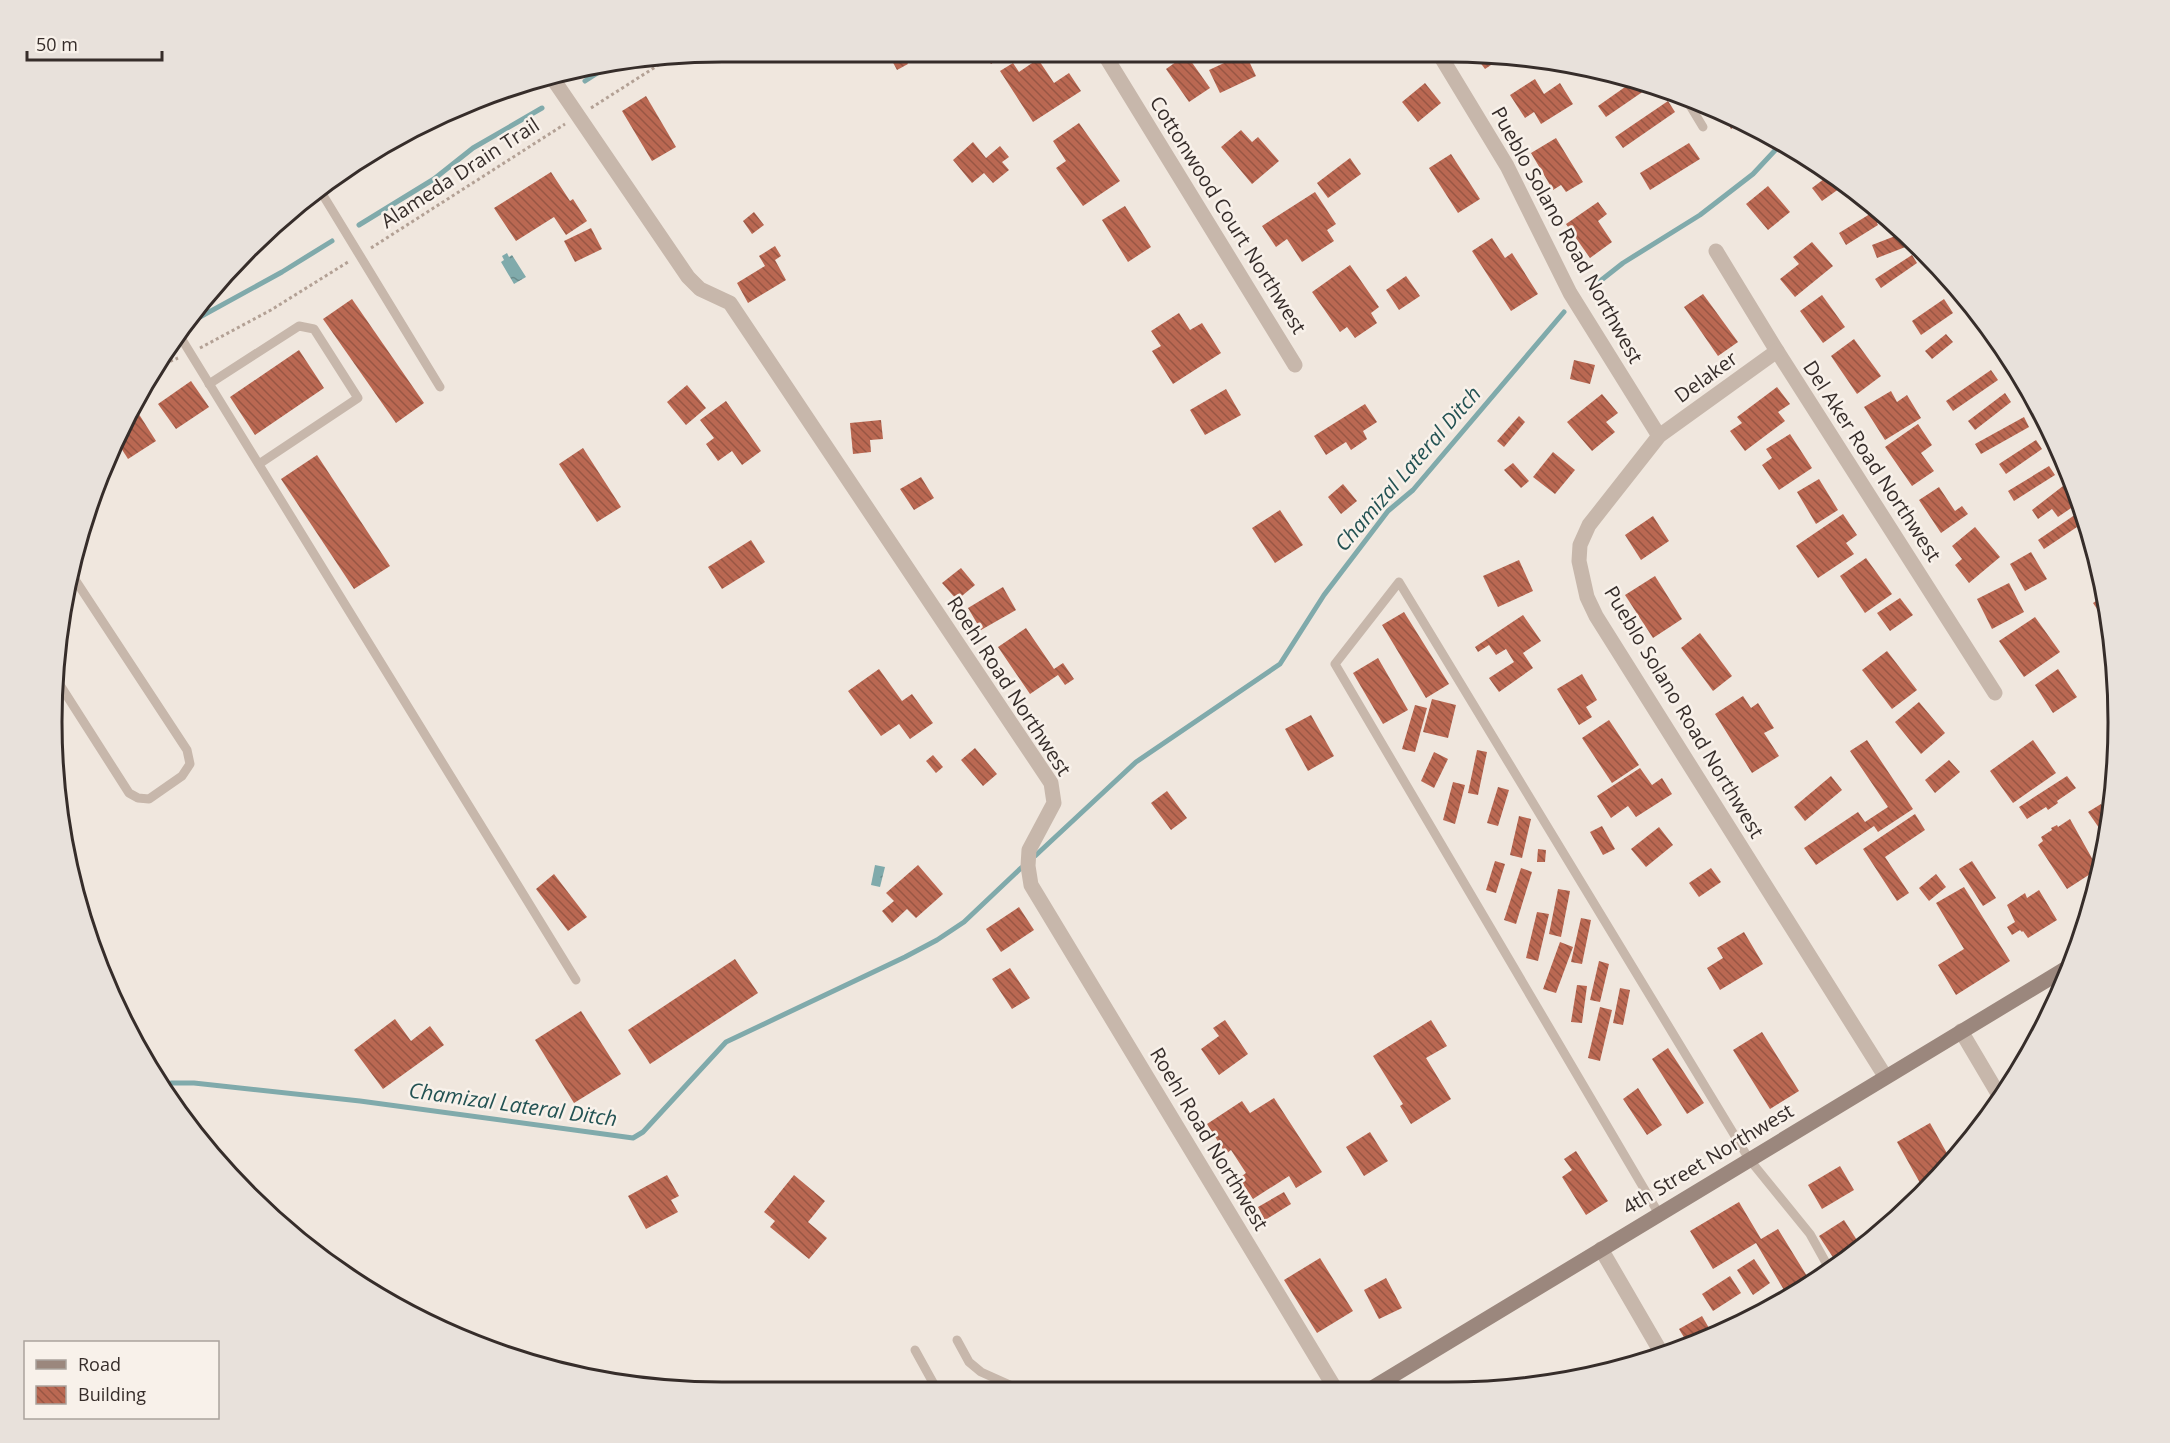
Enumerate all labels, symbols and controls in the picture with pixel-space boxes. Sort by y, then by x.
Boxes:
scale bar [27,24,162,62]
text: 50 m [36,32,78,56]
street label: Cottonwood Court Northwest [1144,91,1313,339]
street label: Pueblo Solano Road Northwest [1485,102,1649,368]
street label: Alameda Drain Trail [375,111,544,234]
street label: Delaker [1669,345,1743,409]
street label: Del Aker Road Northwest [1797,355,1948,567]
water label: Chamizal Lateral Ditch [1328,380,1487,557]
street label: Pueblo Solano Road Northwest [1598,581,1771,843]
street label: Roehl Road Northwest [941,591,1078,781]
street label: Roehl Road Northwest [1144,1042,1275,1235]
water label: Chamizal Lateral Ditch [407,1076,619,1132]
street label: 4th Street Northwest [1617,1097,1798,1220]
legend [24,1341,219,1419]
text: Road [78,1352,121,1376]
text: Building [78,1382,146,1406]

